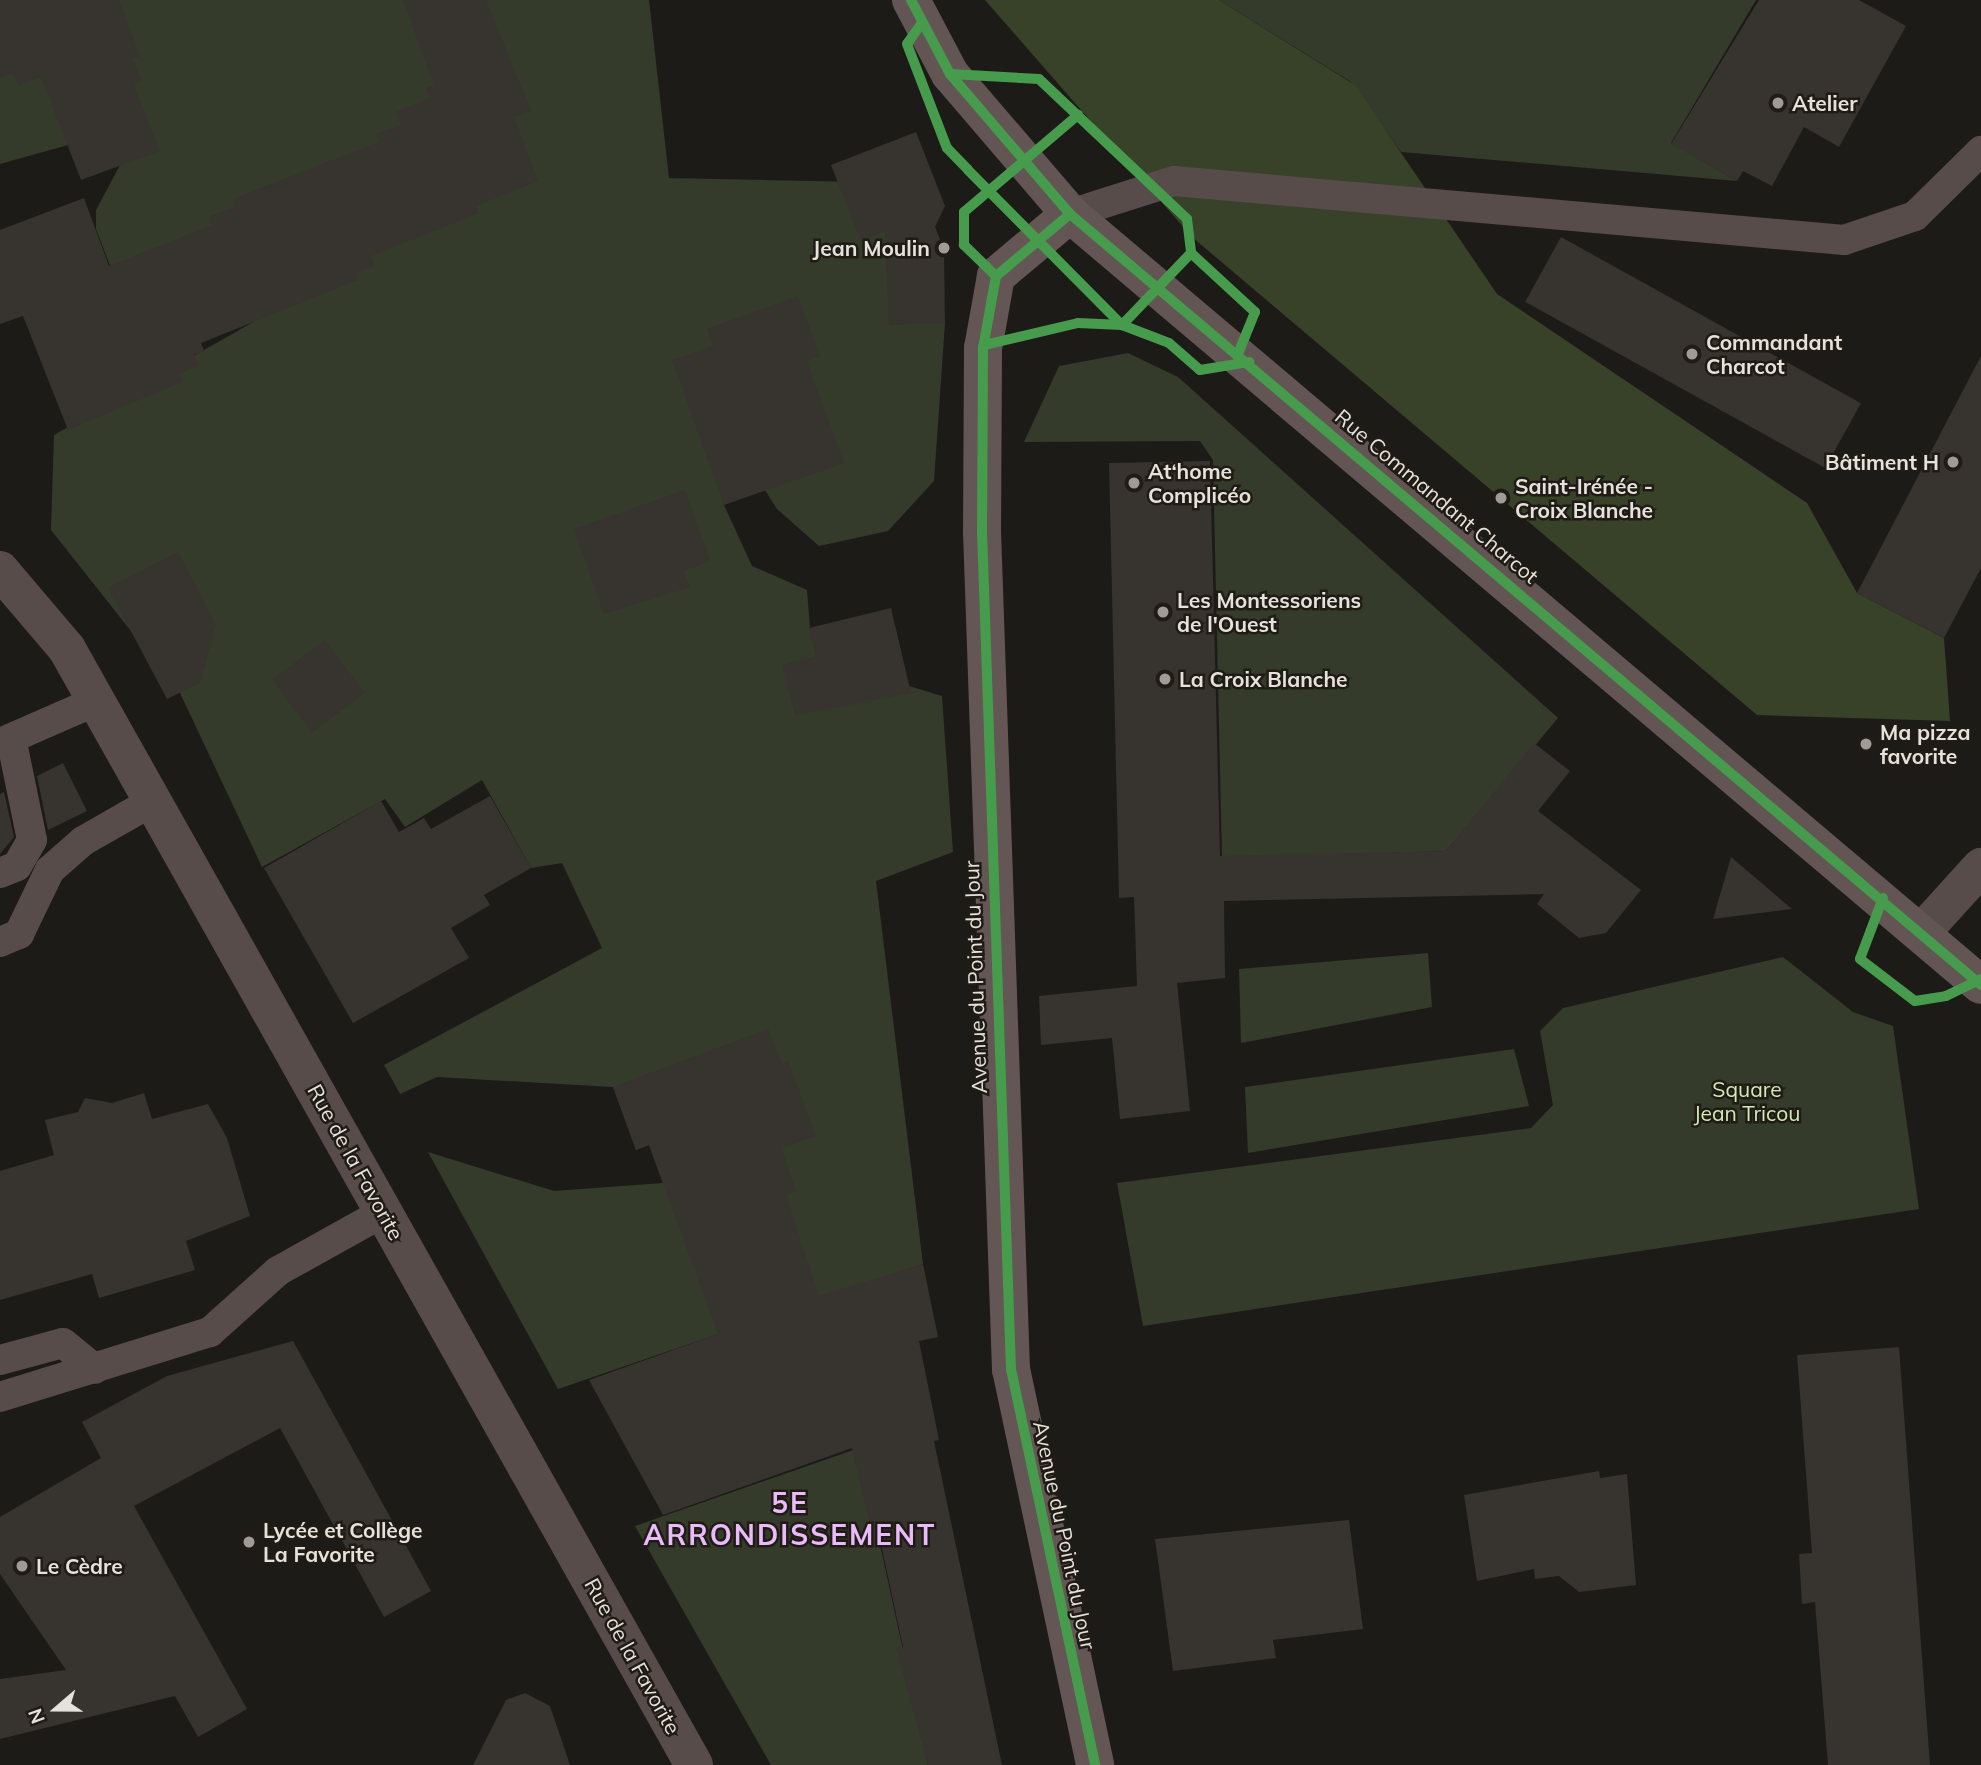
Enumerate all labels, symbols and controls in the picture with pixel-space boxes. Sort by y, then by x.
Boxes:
place label: Atelier [1792,90,1858,116]
marker: Atelier [1770,95,1786,111]
place label: Jean Moulin [813,235,930,261]
marker: Jean Moulin [936,240,952,256]
place label: Commandant Charcot [1706,329,1842,379]
marker: Commandant Charcot [1684,346,1700,362]
street label: Rue Commandant Charcot [1330,404,1544,588]
place label: Bâtiment H [1825,449,1939,475]
marker: Bâtiment H [1945,454,1961,470]
place label: At‘home Complicéo [1148,458,1251,508]
place label: Saint-Irénée - Croix Blanche [1515,473,1653,523]
marker: At‘home Complicéo [1126,475,1142,491]
marker: Saint-Irénée - Croix Blanche [1493,490,1509,506]
place label: Les Montessoriens de l'Ouest [1177,587,1361,637]
marker: Les Montessoriens de l'Ouest [1155,604,1171,620]
place label: La Croix Blanche [1179,666,1348,692]
marker: La Croix Blanche [1157,671,1173,687]
place label: Ma pizza favorite [1880,719,1971,769]
marker: Ma pizza favorite [1858,736,1874,752]
street label: Avenue du Point du Jour [958,860,992,1094]
park label: Square Jean Tricou [1694,1076,1800,1126]
street label: Rue de la Favorite [303,1080,409,1244]
street label: Avenue du Point du Jour [1028,1418,1102,1652]
district label: 5E ARRONDISSEMENT [645,1486,935,1552]
place label: Lycée et Collège La Favorite [263,1517,422,1567]
marker: Lycée et Collège La Favorite [241,1534,257,1550]
place label: Le Cèdre [36,1553,123,1579]
marker: Le Cèdre [14,1558,30,1574]
street label: Rue de la Favorite [580,1574,686,1738]
north arrow [21,1674,91,1744]
text: N [23,1705,50,1727]

